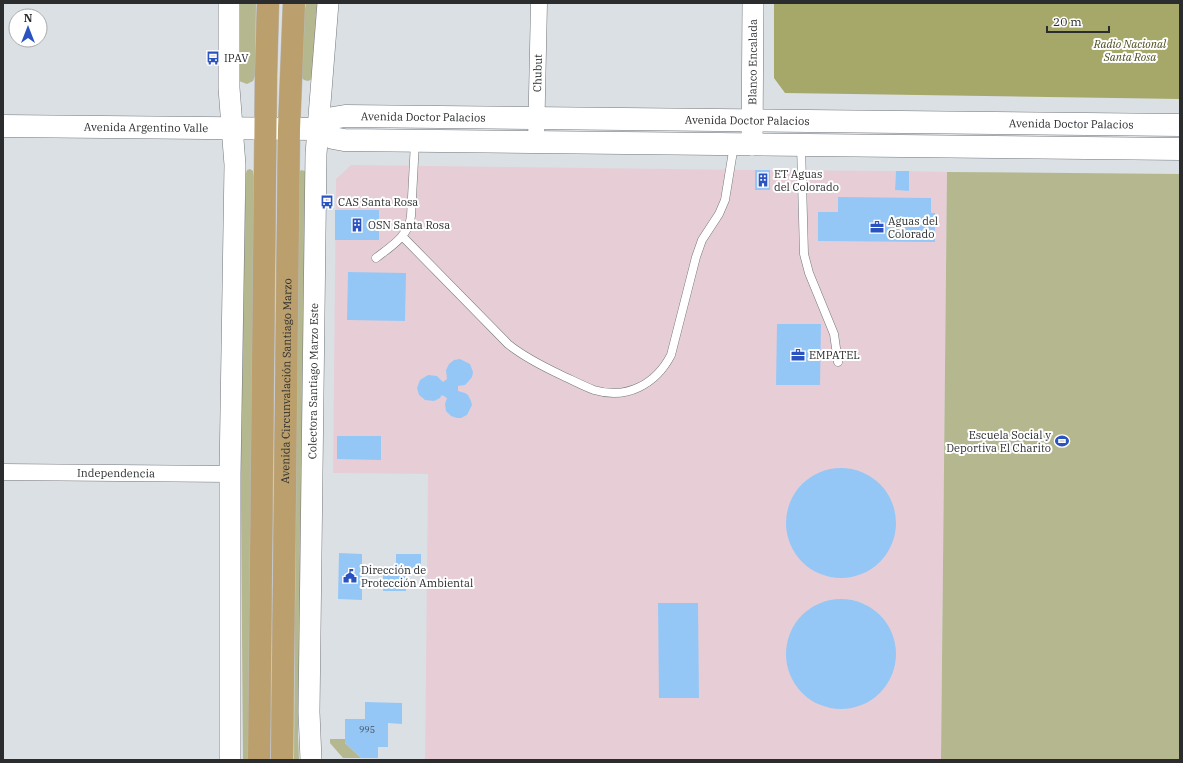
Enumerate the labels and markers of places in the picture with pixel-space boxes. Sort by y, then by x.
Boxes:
bus stop icon: IPAV [205,50,221,66]
place label: IPAV [224,51,249,65]
place label: ET Aguas del Colorado [774,167,839,194]
building icon: ET Aguas del Colorado [755,172,771,188]
bus stop icon: CAS Santa Rosa [319,194,335,210]
place label: CAS Santa Rosa [338,195,418,209]
place label: Aguas del Colorado [888,214,938,241]
building icon: OSN Santa Rosa [349,217,365,233]
place label: OSN Santa Rosa [368,218,450,232]
office icon: Aguas del Colorado [869,219,885,235]
office icon: EMPATEL [790,347,806,363]
place label: EMPATEL [809,348,860,362]
place label: Escuela Social y Deportiva El Charito [946,428,1051,455]
sports icon: Escuela Social y Deportiva El Charito [1054,433,1070,449]
place label: Dirección de Protección Ambiental [361,563,473,590]
public building icon: Dirección de Protección Ambiental [342,568,358,584]

